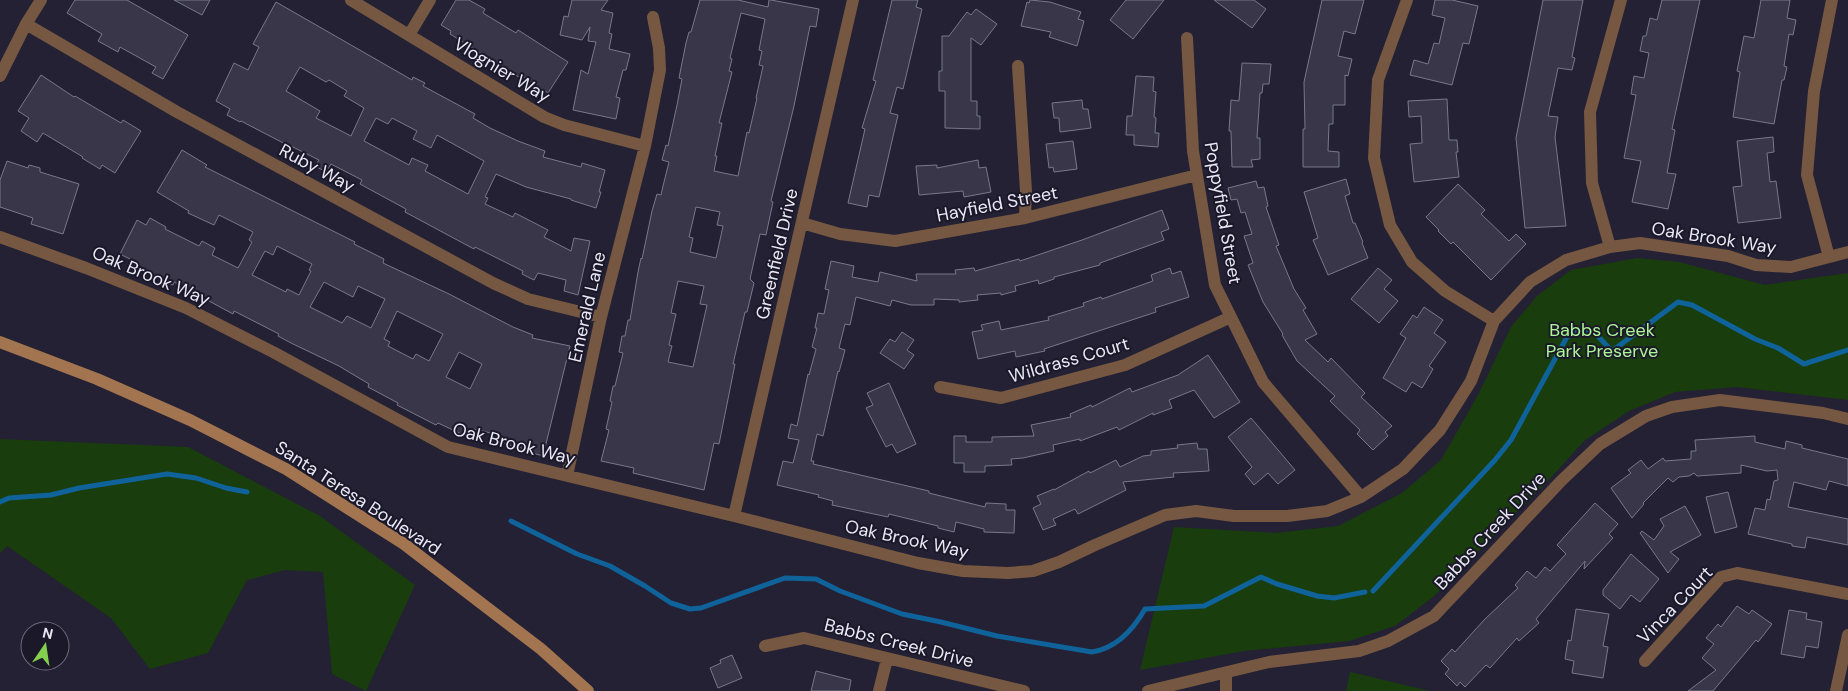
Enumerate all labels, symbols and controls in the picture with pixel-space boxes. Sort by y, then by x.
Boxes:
street label: Vlognier Way [449,32,555,108]
street label: Ruby Way [275,138,359,198]
street label: Poppyfield Street [1199,140,1247,286]
street label: Hayfield Street [934,180,1060,228]
street label: Greenfield Drive [750,186,804,322]
street label: Oak Brook Way [1650,216,1778,260]
street label: Oak Brook Way [88,240,214,312]
street label: Emerald Lane [563,249,611,365]
park label: Babbs Creek Park Preserve [1546,318,1658,363]
street label: Wildrass Court [1006,331,1132,389]
street label: Oak Brook Way [450,417,578,471]
street label: Santa Teresa Boulevard [270,435,446,561]
street label: Babbs Creek Drive [1429,467,1551,595]
street label: Oak Brook Way [843,514,971,564]
street label: Vinca Court [1632,561,1718,649]
street label: Babbs Creek Drive [822,613,976,673]
north arrow [20,621,70,671]
text: N [41,623,55,643]

